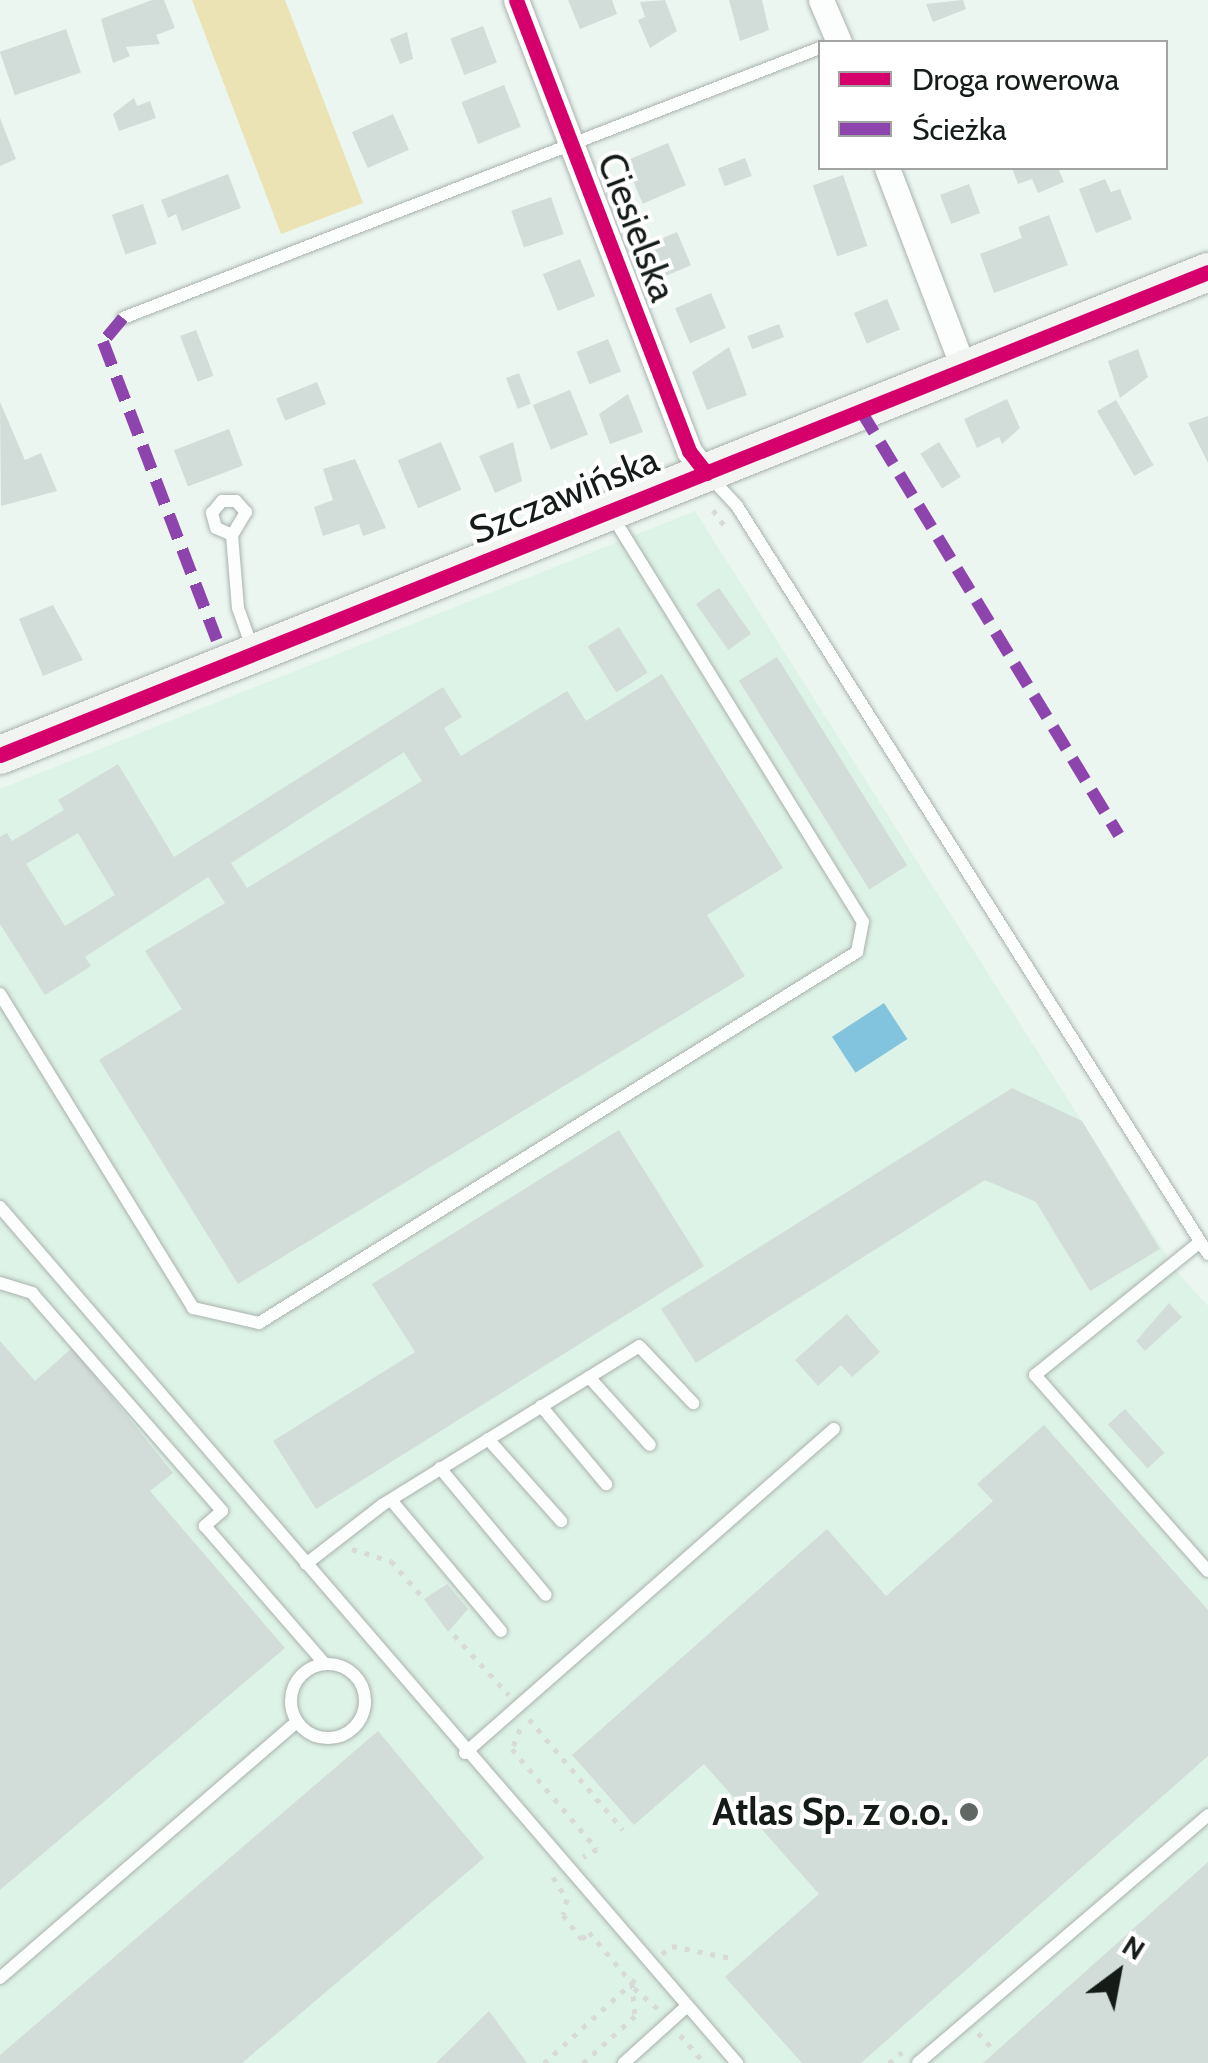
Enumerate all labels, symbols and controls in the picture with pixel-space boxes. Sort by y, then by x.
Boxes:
legend [818,40,1168,170]
text: Droga rowerowa [912,61,1119,98]
text: Ścieżka [912,111,1007,148]
street label: Ciesielska [588,146,686,308]
street label: Szczawińska [463,436,665,554]
place label: Atlas Sp. z o.o. [712,1789,949,1835]
marker: Atlas Sp. z o.o. [958,1801,980,1823]
north arrow [1068,1923,1168,2023]
text: N [1116,1928,1151,1967]

